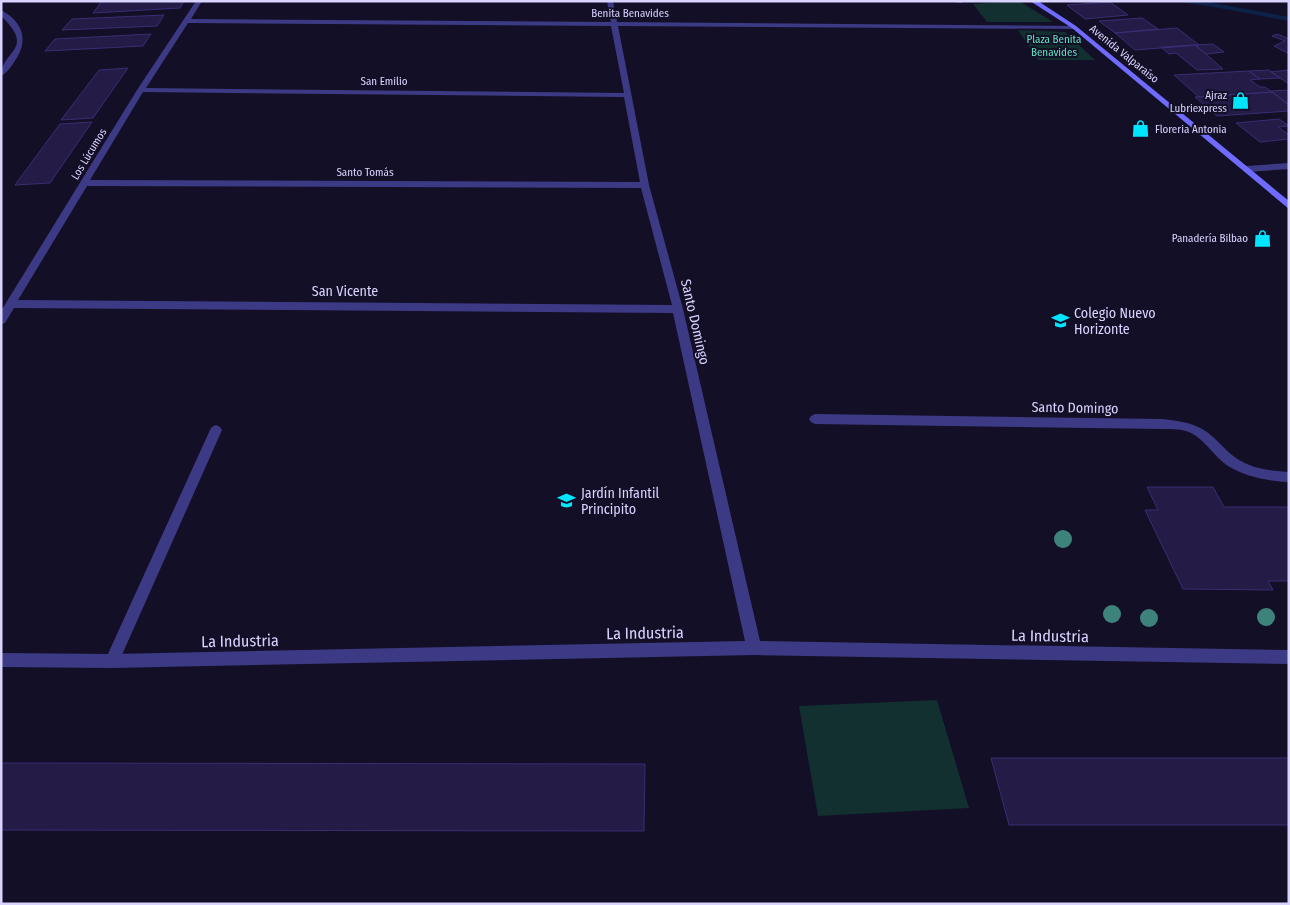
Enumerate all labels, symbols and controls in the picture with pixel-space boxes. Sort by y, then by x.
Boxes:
street label: Benita Benavides [591,7,669,20]
street label: Avenida Valparaíso [1087,22,1161,86]
park label: Plaza Benita Benavides [1027,33,1082,59]
street label: San Emilio [361,75,408,88]
place label: Ajraz Lubriexpress [1170,89,1228,115]
shop icon: Ajraz Lubriexpress [1231,91,1251,111]
shop icon: Floreria Antonia [1131,119,1151,139]
place label: Floreria Antonia [1155,123,1227,136]
street label: Los Lúcumos [69,126,110,182]
street label: Santo Tomás [336,166,394,179]
shop icon: Panadería Bilbao [1252,228,1272,248]
place label: Panadería Bilbao [1172,232,1248,245]
street label: Santo Domingo [677,278,713,366]
street label: San Vicente [312,283,378,300]
place label: Colegio Nuevo Horizonte [1074,305,1156,338]
school or university icon: Colegio Nuevo Horizonte [1050,311,1070,331]
street label: Santo Domingo [1031,399,1119,417]
place label: Jardín Infantil Principito [581,485,659,518]
school or university icon: Jardín Infantil Principito [557,491,577,511]
street label: La Industria [606,623,684,643]
street label: La Industria [1011,626,1089,646]
street label: La Industria [201,631,279,651]

